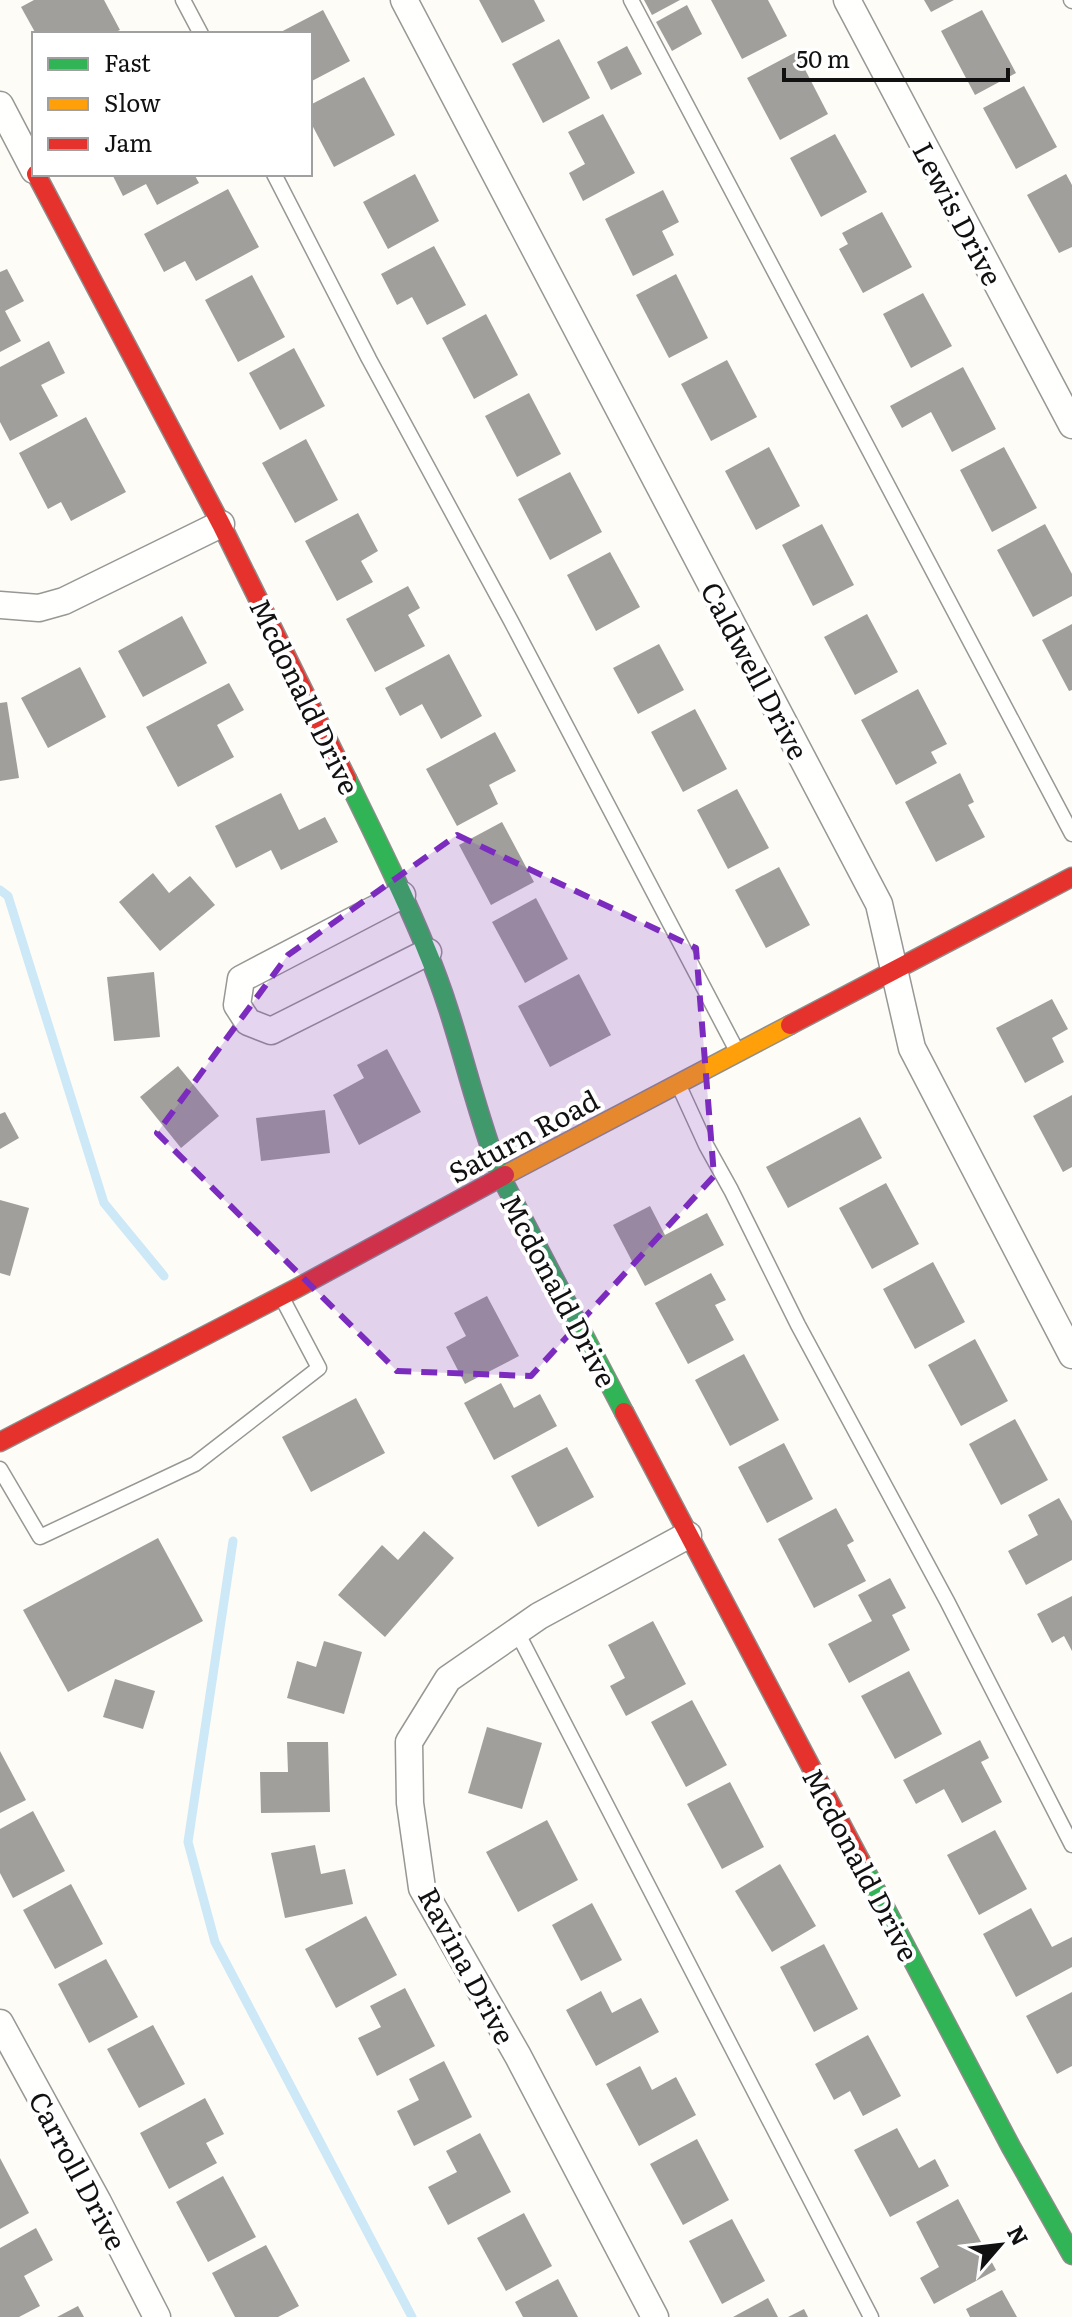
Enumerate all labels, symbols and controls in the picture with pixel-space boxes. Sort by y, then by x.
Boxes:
legend [32,32,312,176]
scale bar [784,32,1008,82]
text: 50 m [796,40,850,75]
text: Fast [104,44,151,79]
text: Slow [104,84,161,119]
text: Jam [104,124,152,159]
street label: Lewis Drive [904,134,1014,292]
street label: Caldwell Drive [691,574,821,766]
street label: Mcdonald Drive [240,591,372,801]
street label: Saturn Road [440,1078,606,1192]
street label: Mcdonald Drive [491,1186,629,1394]
street label: Mcdonald Drive [793,1760,931,1968]
street label: Ravina Drive [409,1879,527,2051]
street label: Carroll Drive [20,2083,138,2257]
north arrow [960,2205,1040,2285]
text: N [1000,2219,1038,2251]

